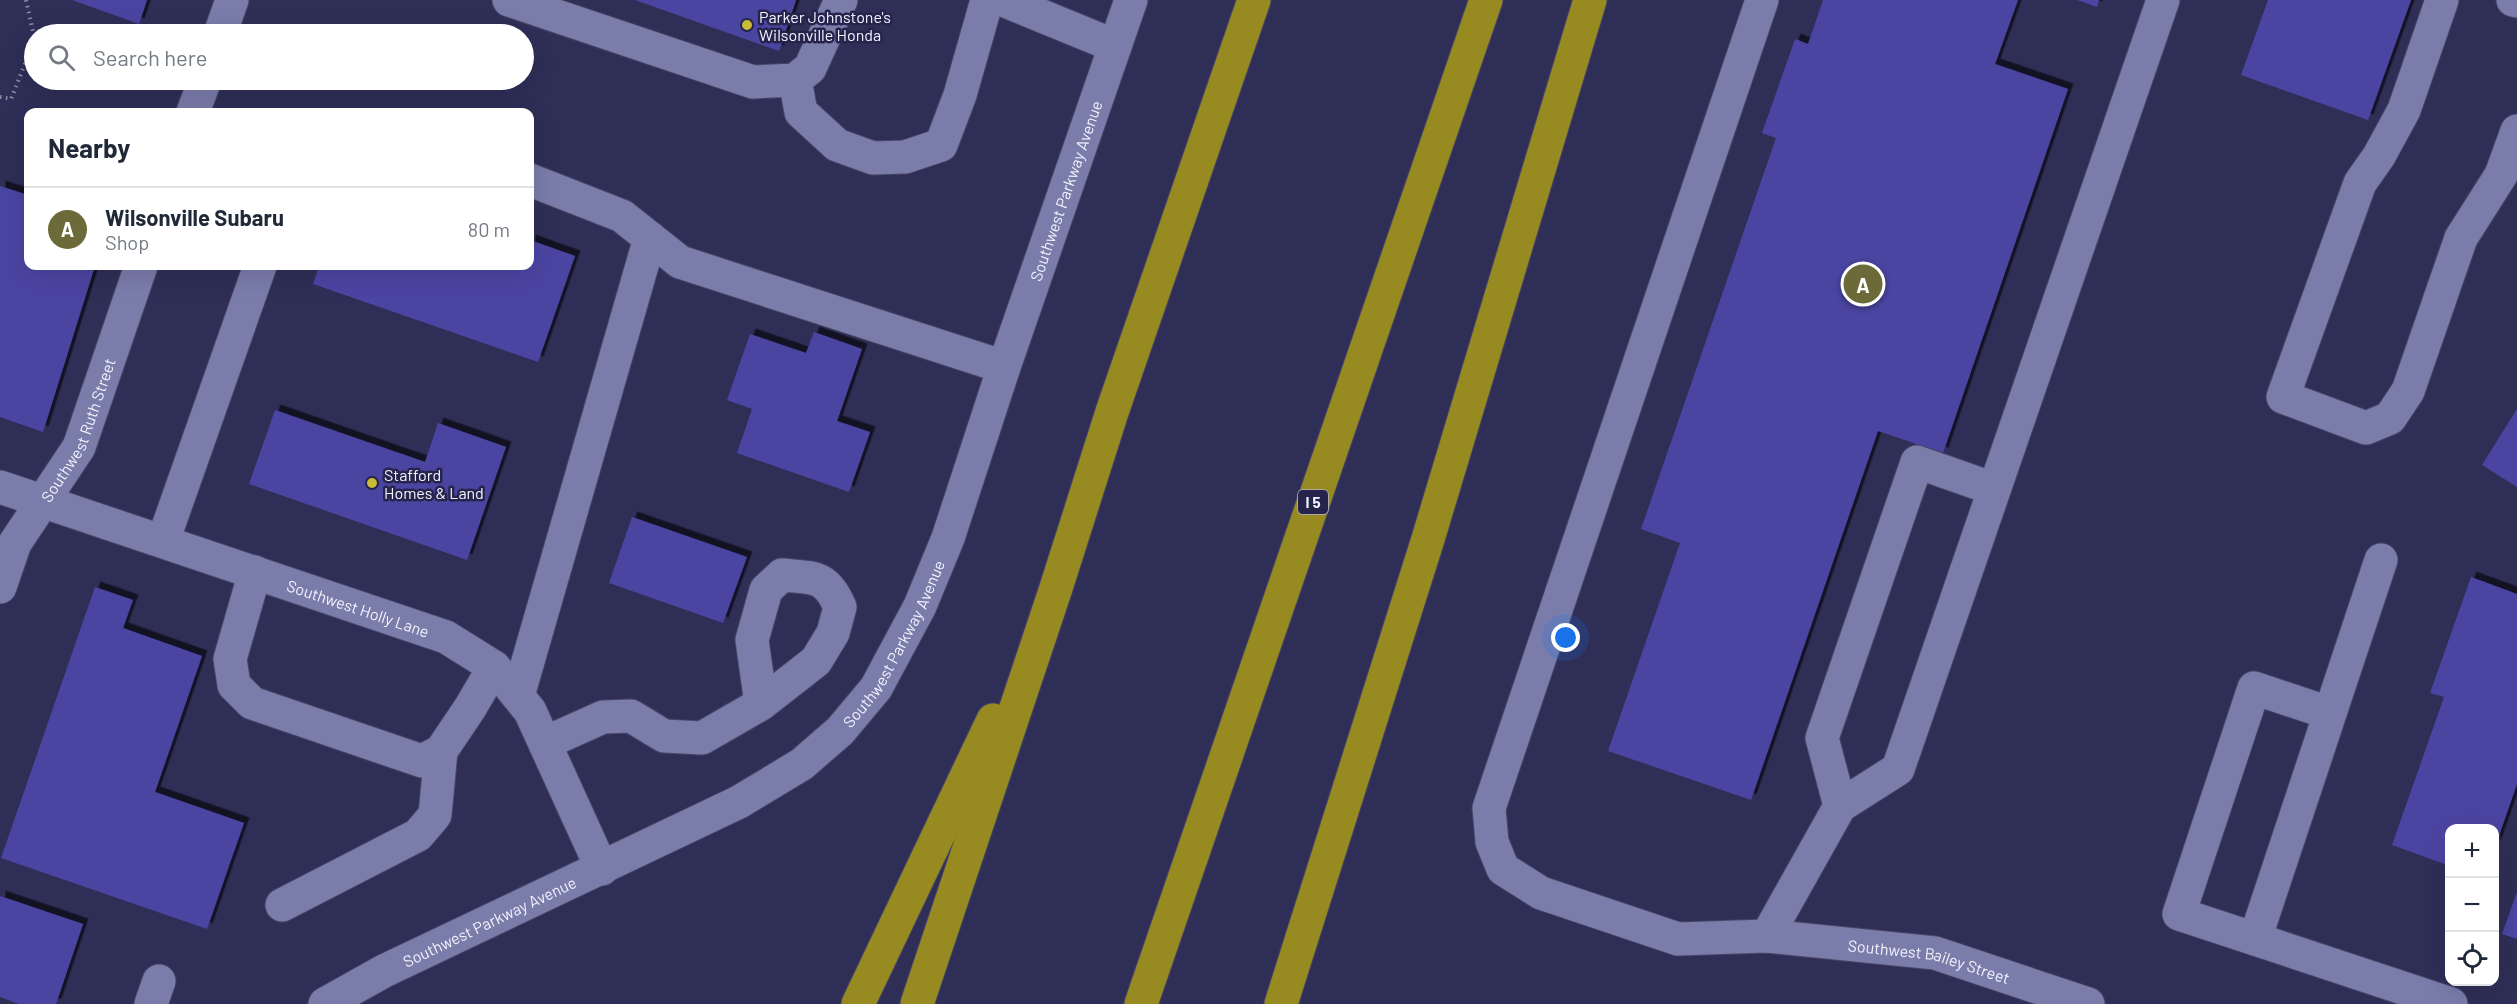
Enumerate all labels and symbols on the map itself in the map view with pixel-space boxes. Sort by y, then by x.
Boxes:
place label: Parker Johnstone's Wilsonville Honda [759,7,891,44]
marker: Parker Johnstone's Wilsonville Honda [740,18,754,32]
street label: Southwest Parkway Avenue [1025,98,1105,283]
pin: A [1844,262,1882,306]
street label: Southwest Ruth Street [36,355,118,505]
place label: Stafford Homes & Land [384,465,484,502]
marker: Stafford Homes & Land [365,476,379,490]
road number: I 5 [1298,490,1328,514]
street label: Southwest Parkway Avenue [838,557,947,731]
street label: Southwest Holly Lane [285,575,432,640]
your location [1551,623,1580,652]
street label: Southwest Parkway Avenue [399,872,579,970]
street label: Southwest Bailey Street [1847,935,2012,987]

